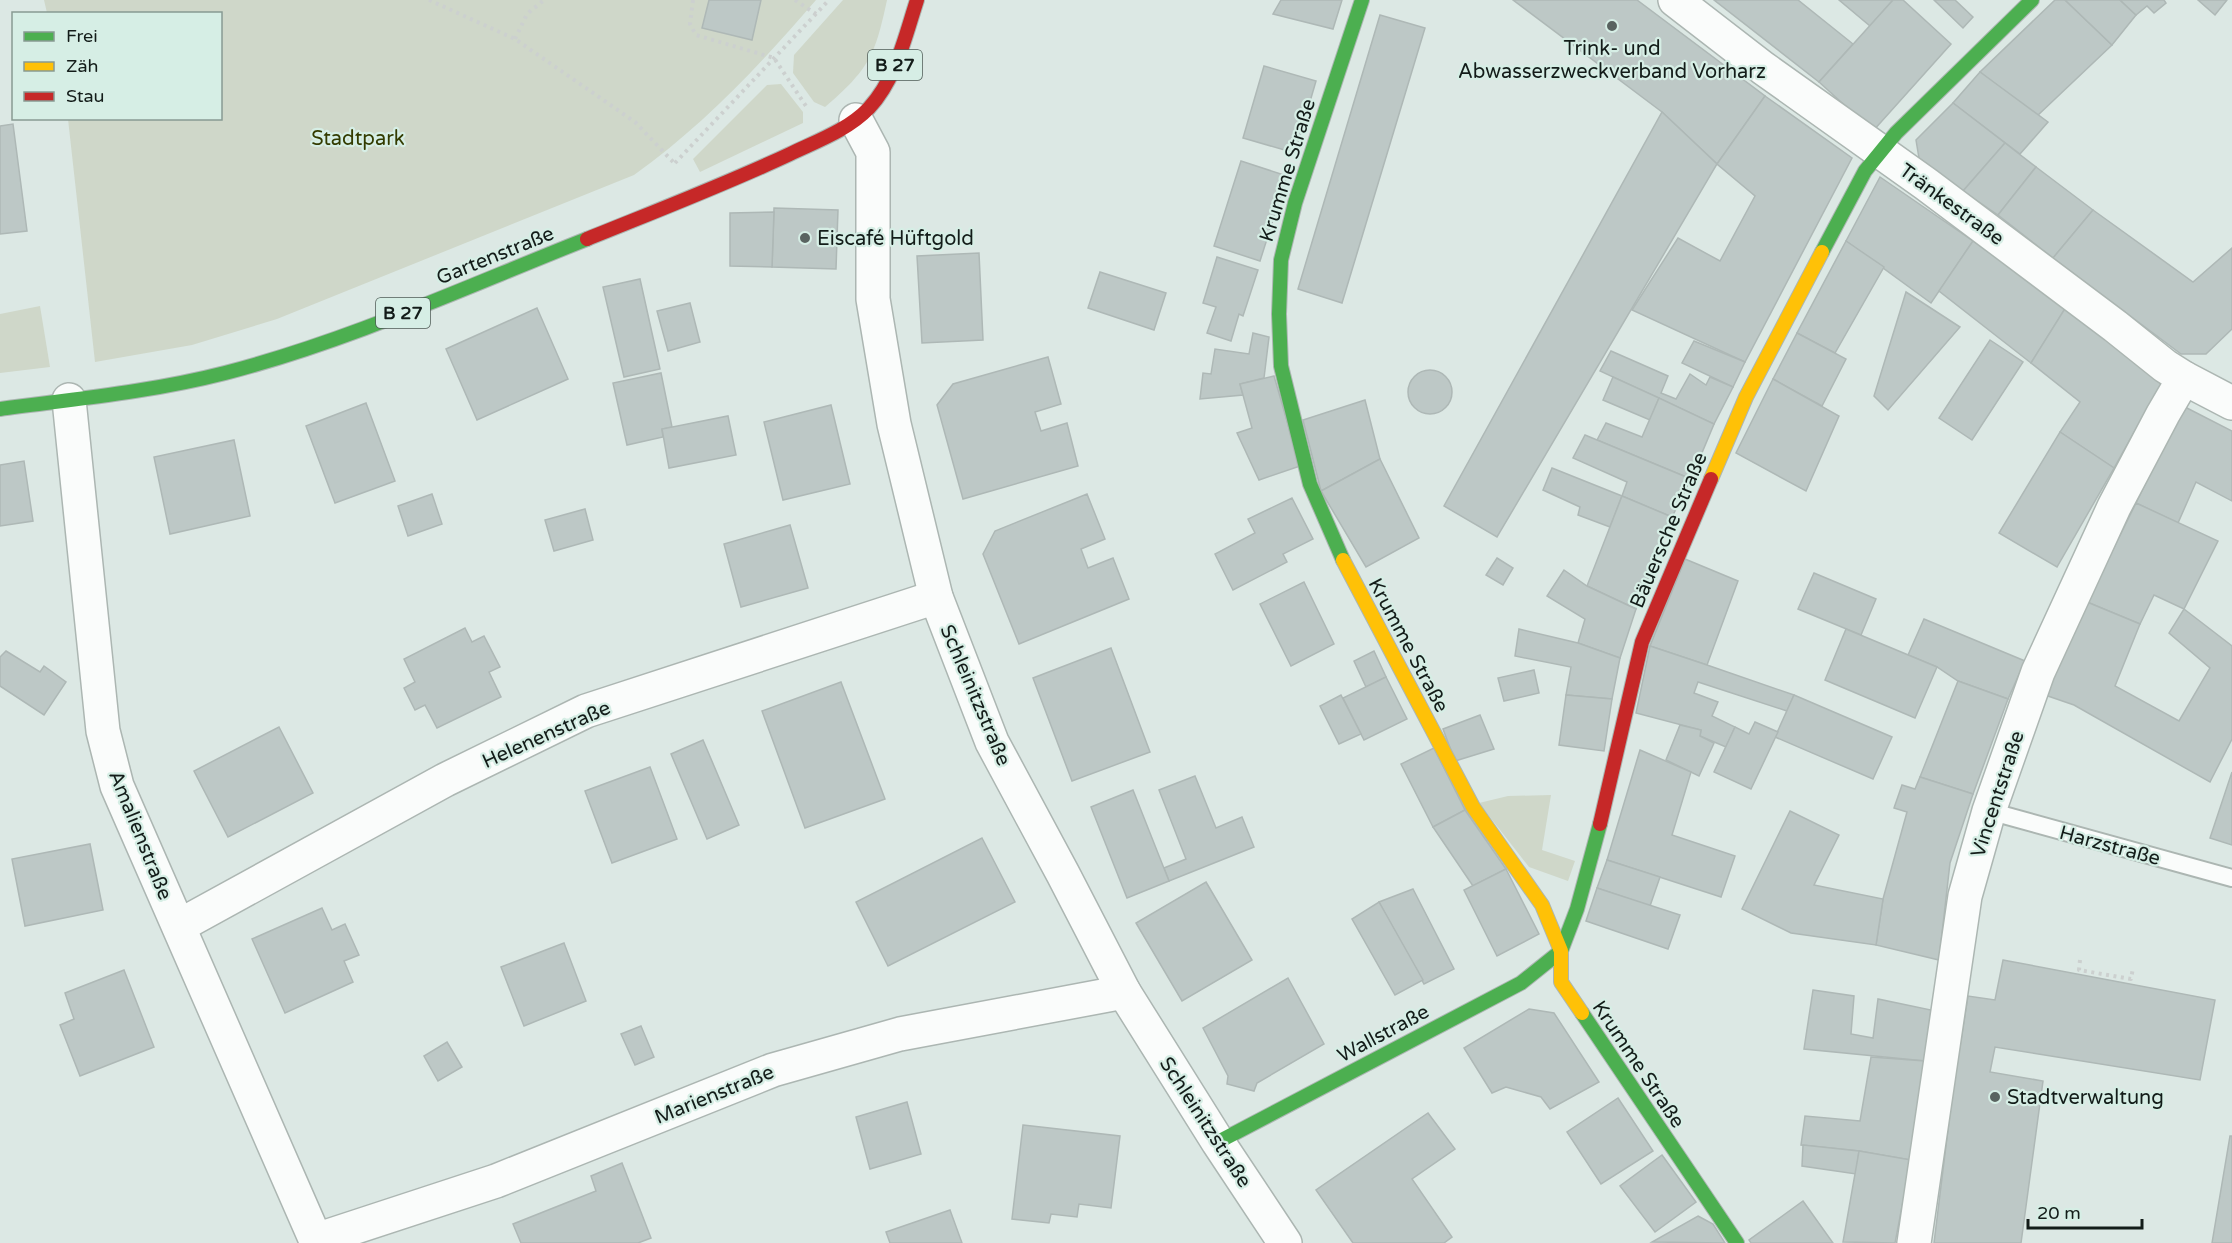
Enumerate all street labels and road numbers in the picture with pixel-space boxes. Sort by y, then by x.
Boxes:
road number: B 27 [868,50,922,80]
street label: Krumme Straße [1255,96,1321,245]
street label: Tränkestraße [1894,159,2008,251]
street label: Gartenstraße [433,221,558,290]
road number: B 27 [376,298,430,328]
street label: Bäuersche Straße [1625,449,1713,612]
street label: Krumme Straße [1363,574,1454,717]
street label: Schleinitzstraße [935,621,1016,769]
street label: Helenenstraße [479,696,614,774]
street label: Vincentstraße [1966,728,2030,861]
street label: Amalienstraße [103,767,177,904]
street label: Harzstraße [2057,821,2163,871]
street label: Krumme Straße [1587,996,1690,1133]
street label: Wallstraße [1334,1000,1433,1068]
street label: Schleinitzstraße [1154,1053,1256,1192]
street label: Marienstraße [651,1060,777,1130]

